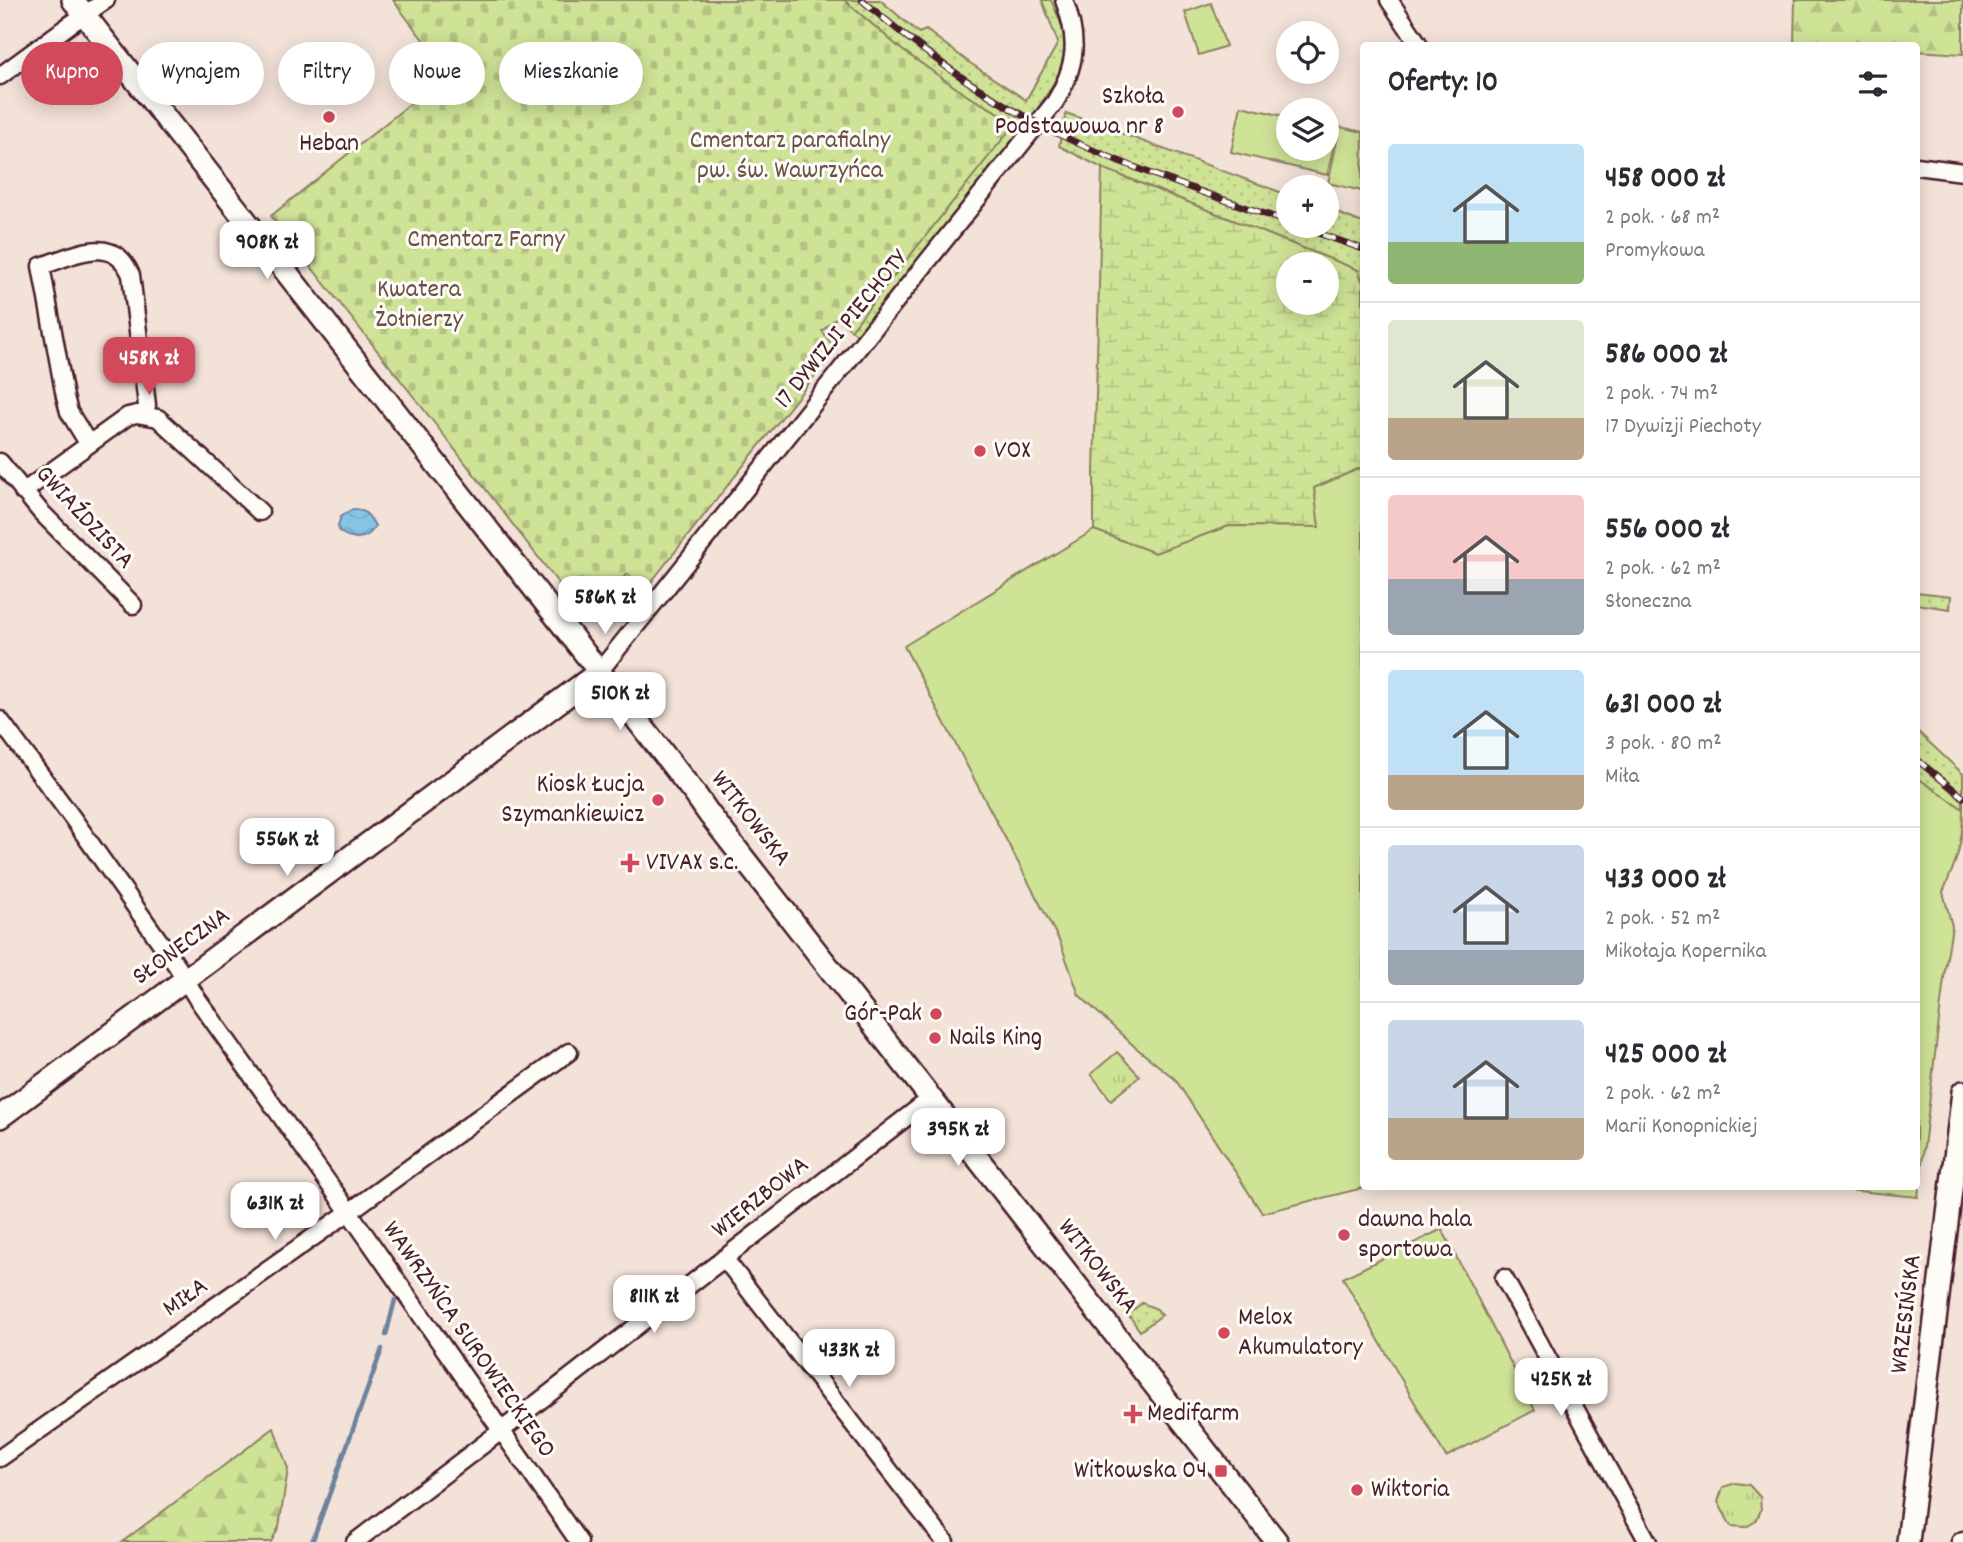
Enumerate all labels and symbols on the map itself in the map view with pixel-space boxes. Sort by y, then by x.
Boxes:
place label: Szkoła Podstawowa nr 8 [994,79,1165,146]
marker: Szkoła Podstawowa nr 8 [1170,104,1186,120]
marker: Heban [321,109,337,125]
park label: Cmentarz parafialny pw. św. Wawrzyńca [690,123,891,190]
place label: Heban [299,126,359,163]
pin: 908K zł [202,222,332,281]
park label: Cmentarz Farny [407,222,565,259]
street label: 17 DYWIZJI PIECHOTY [766,241,919,417]
park label: Kwatera Żołnierzy [375,272,464,339]
pin: 458K zł [84,338,214,397]
place label: VOX [994,433,1031,470]
marker: VOX [972,443,988,459]
street label: GWIAŹDZISTA [26,457,142,579]
pin: 586K zł [540,576,670,636]
pin: 510K zł [555,672,685,732]
street label: WITKOWSKA [701,763,799,875]
place label: Kiosk Łucja Szymankiewicz [501,767,645,834]
marker: Kiosk Łucja Szymankiewicz [650,792,666,808]
pin: 556K zł [222,818,352,878]
place label: VIVAX s.c. [646,845,738,882]
marker: VIVAX s.c. [620,853,640,873]
street label: SŁONECZNA [125,899,239,995]
place label: Gór-Pak [844,996,922,1033]
marker: Gór-Pak [928,1006,944,1022]
place label: Nails King [949,1020,1042,1057]
marker: Nails King [927,1030,943,1046]
pin: 395K zł [893,1108,1023,1168]
street label: WIERZBOWA [704,1148,818,1248]
pin: 631K zł [210,1182,340,1242]
place label: dawna hala sportowa [1358,1202,1473,1269]
street label: WITKOWSKA [1048,1211,1146,1323]
street label: WAWRZYŃCA SUROWIECKIEGO [372,1214,564,1466]
marker: dawna hala sportowa [1336,1227,1352,1243]
street label: WRZESIŃSKA [1881,1252,1933,1376]
street label: MIŁA [156,1269,216,1327]
pin: 811K zł [589,1276,719,1335]
place label: Melox Akumulatory [1238,1300,1363,1367]
marker: Melox Akumulatory [1216,1325,1232,1341]
pin: 433K zł [784,1330,914,1389]
pin: 425K zł [1496,1358,1626,1418]
place label: Medifarm [1147,1396,1239,1433]
marker: Medifarm [1125,1406,1141,1422]
place label: Witkowska 04 [1074,1453,1207,1490]
marker: Witkowska 04 [1213,1463,1229,1479]
place label: Wiktoria [1371,1472,1450,1509]
marker: Wiktoria [1349,1482,1365,1498]

